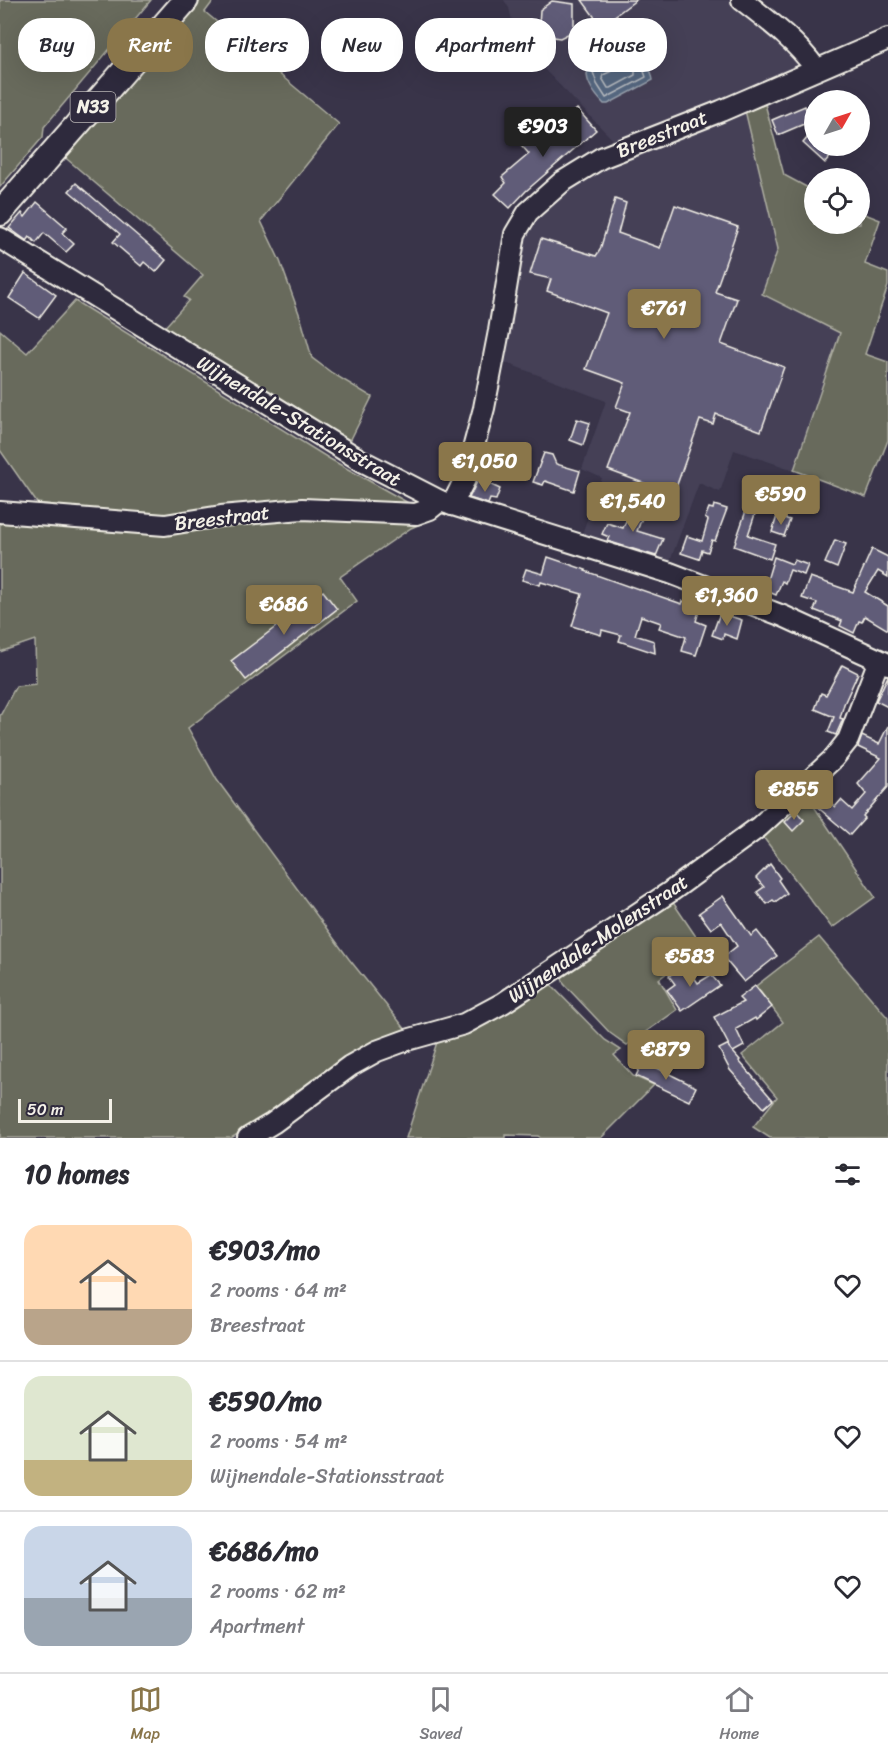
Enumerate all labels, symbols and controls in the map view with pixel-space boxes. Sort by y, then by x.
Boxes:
chip: Buy [18,18,95,72]
chip: Rent [107,18,193,72]
chip: Filters [205,18,309,72]
chip: New [321,18,403,72]
chip: Apartment [415,18,556,72]
chip: House [568,18,667,72]
north arrow [804,90,870,156]
map controls [804,90,870,234]
road number: N33 [70,92,116,122]
street label: Breestraat [611,100,713,168]
pin: €903 [507,107,579,158]
text: €903 [518,109,568,144]
button: locate [804,168,870,234]
pin: €761 [628,289,700,340]
text: €761 [642,291,686,326]
street label: Wijnendale-Stationsstraat [190,346,409,496]
pin: €1,050 [436,442,534,493]
text: €1,050 [453,444,517,479]
pin: €590 [745,475,817,526]
text: €590 [756,477,806,512]
pin: €1,540 [584,482,682,533]
text: €1,540 [601,484,665,519]
street label: Breestraat [172,495,272,541]
pin: €1,360 [678,576,776,627]
text: €1,360 [696,578,758,613]
pin: €686 [248,585,320,636]
text: €686 [260,587,308,622]
pin: €855 [758,770,830,821]
text: €855 [769,772,819,807]
street label: Wijnendale-Molenstraat [500,865,696,1013]
pin: €583 [654,937,726,988]
text: €583 [666,939,714,974]
pin: €879 [630,1030,702,1081]
text: €879 [641,1032,691,1067]
text: 50 m [27,1095,63,1124]
scale bar [18,1096,112,1124]
text: 10 homes [24,1151,129,1197]
icon: filters [831,1158,864,1191]
text: €903/mo [210,1227,320,1273]
icon: home [72,1249,144,1321]
icon: heart [831,1269,864,1302]
text: 2 rooms · 64 m² [210,1273,347,1308]
text: Breestraat [210,1308,306,1343]
text: €590/mo [210,1378,322,1424]
icon: home [72,1400,144,1472]
icon: heart [831,1420,864,1453]
text: 2 rooms · 54 m² [210,1424,348,1459]
text: Wijnendale-Stationsstraat [210,1459,444,1494]
text: €686/mo [210,1528,319,1574]
icon: home [72,1550,144,1622]
icon: heart [831,1570,864,1603]
text: 2 rooms · 62 m² [210,1574,346,1609]
text: Apartment [210,1609,304,1644]
tab: Map [129,1683,162,1748]
tab: Saved [419,1683,462,1748]
tab: Home [719,1683,759,1748]

